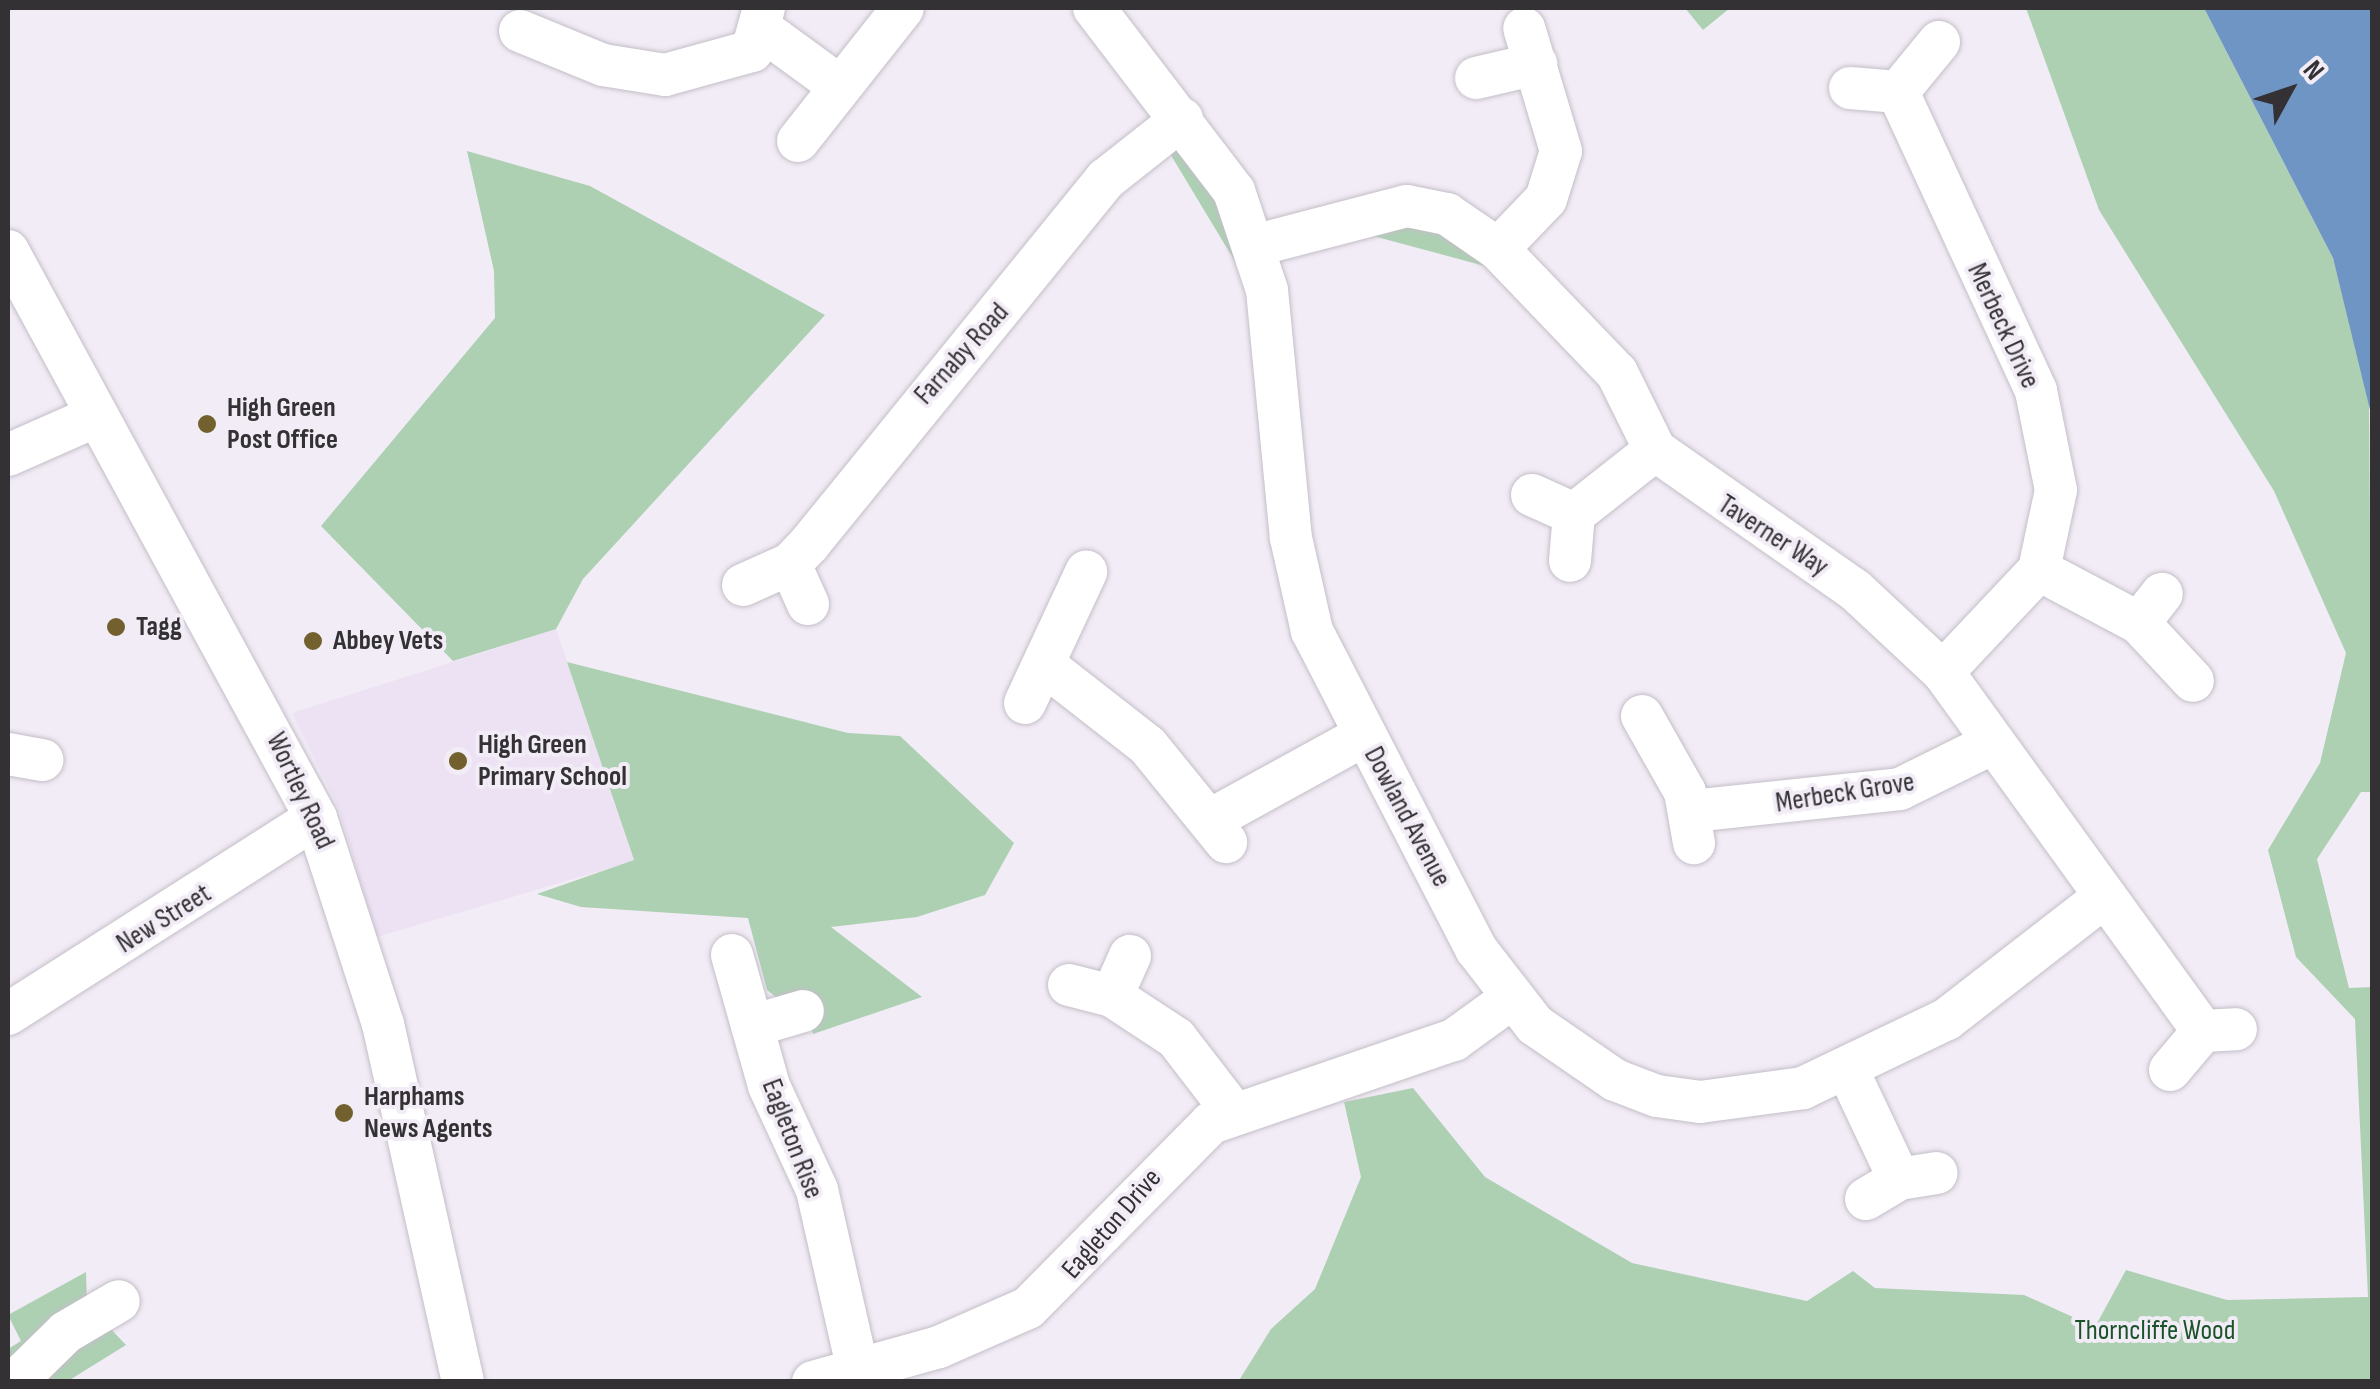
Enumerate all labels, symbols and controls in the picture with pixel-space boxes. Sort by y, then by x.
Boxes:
north arrow [2240,40,2340,140]
text: N [2296,54,2331,87]
street label: Merbeck Drive [1959,258,2047,394]
street label: Farnaby Road [908,296,1016,412]
place label: High Green Post Office [227,391,338,457]
marker: High Green Post Office [196,413,218,435]
street label: Taverner Way [1712,488,1834,584]
place label: Tagg [136,610,182,644]
marker: Tagg [105,616,127,638]
place label: Abbey Vets [333,624,443,658]
marker: Abbey Vets [302,630,324,652]
street label: Wortley Road [258,728,342,854]
place label: High Green Primary School [478,728,627,794]
street label: Dowland Avenue [1356,741,1458,893]
marker: High Green Primary School [447,750,469,772]
street label: Merbeck Grove [1773,765,1917,821]
street label: New Street [111,877,217,961]
street label: Eagleton Rise [754,1075,830,1203]
place label: Harphams News Agents [364,1080,493,1146]
marker: Harphams News Agents [333,1102,355,1124]
street label: Eagleton Drive [1055,1162,1169,1286]
park label: Thorncliffe Wood [2075,1314,2235,1348]

